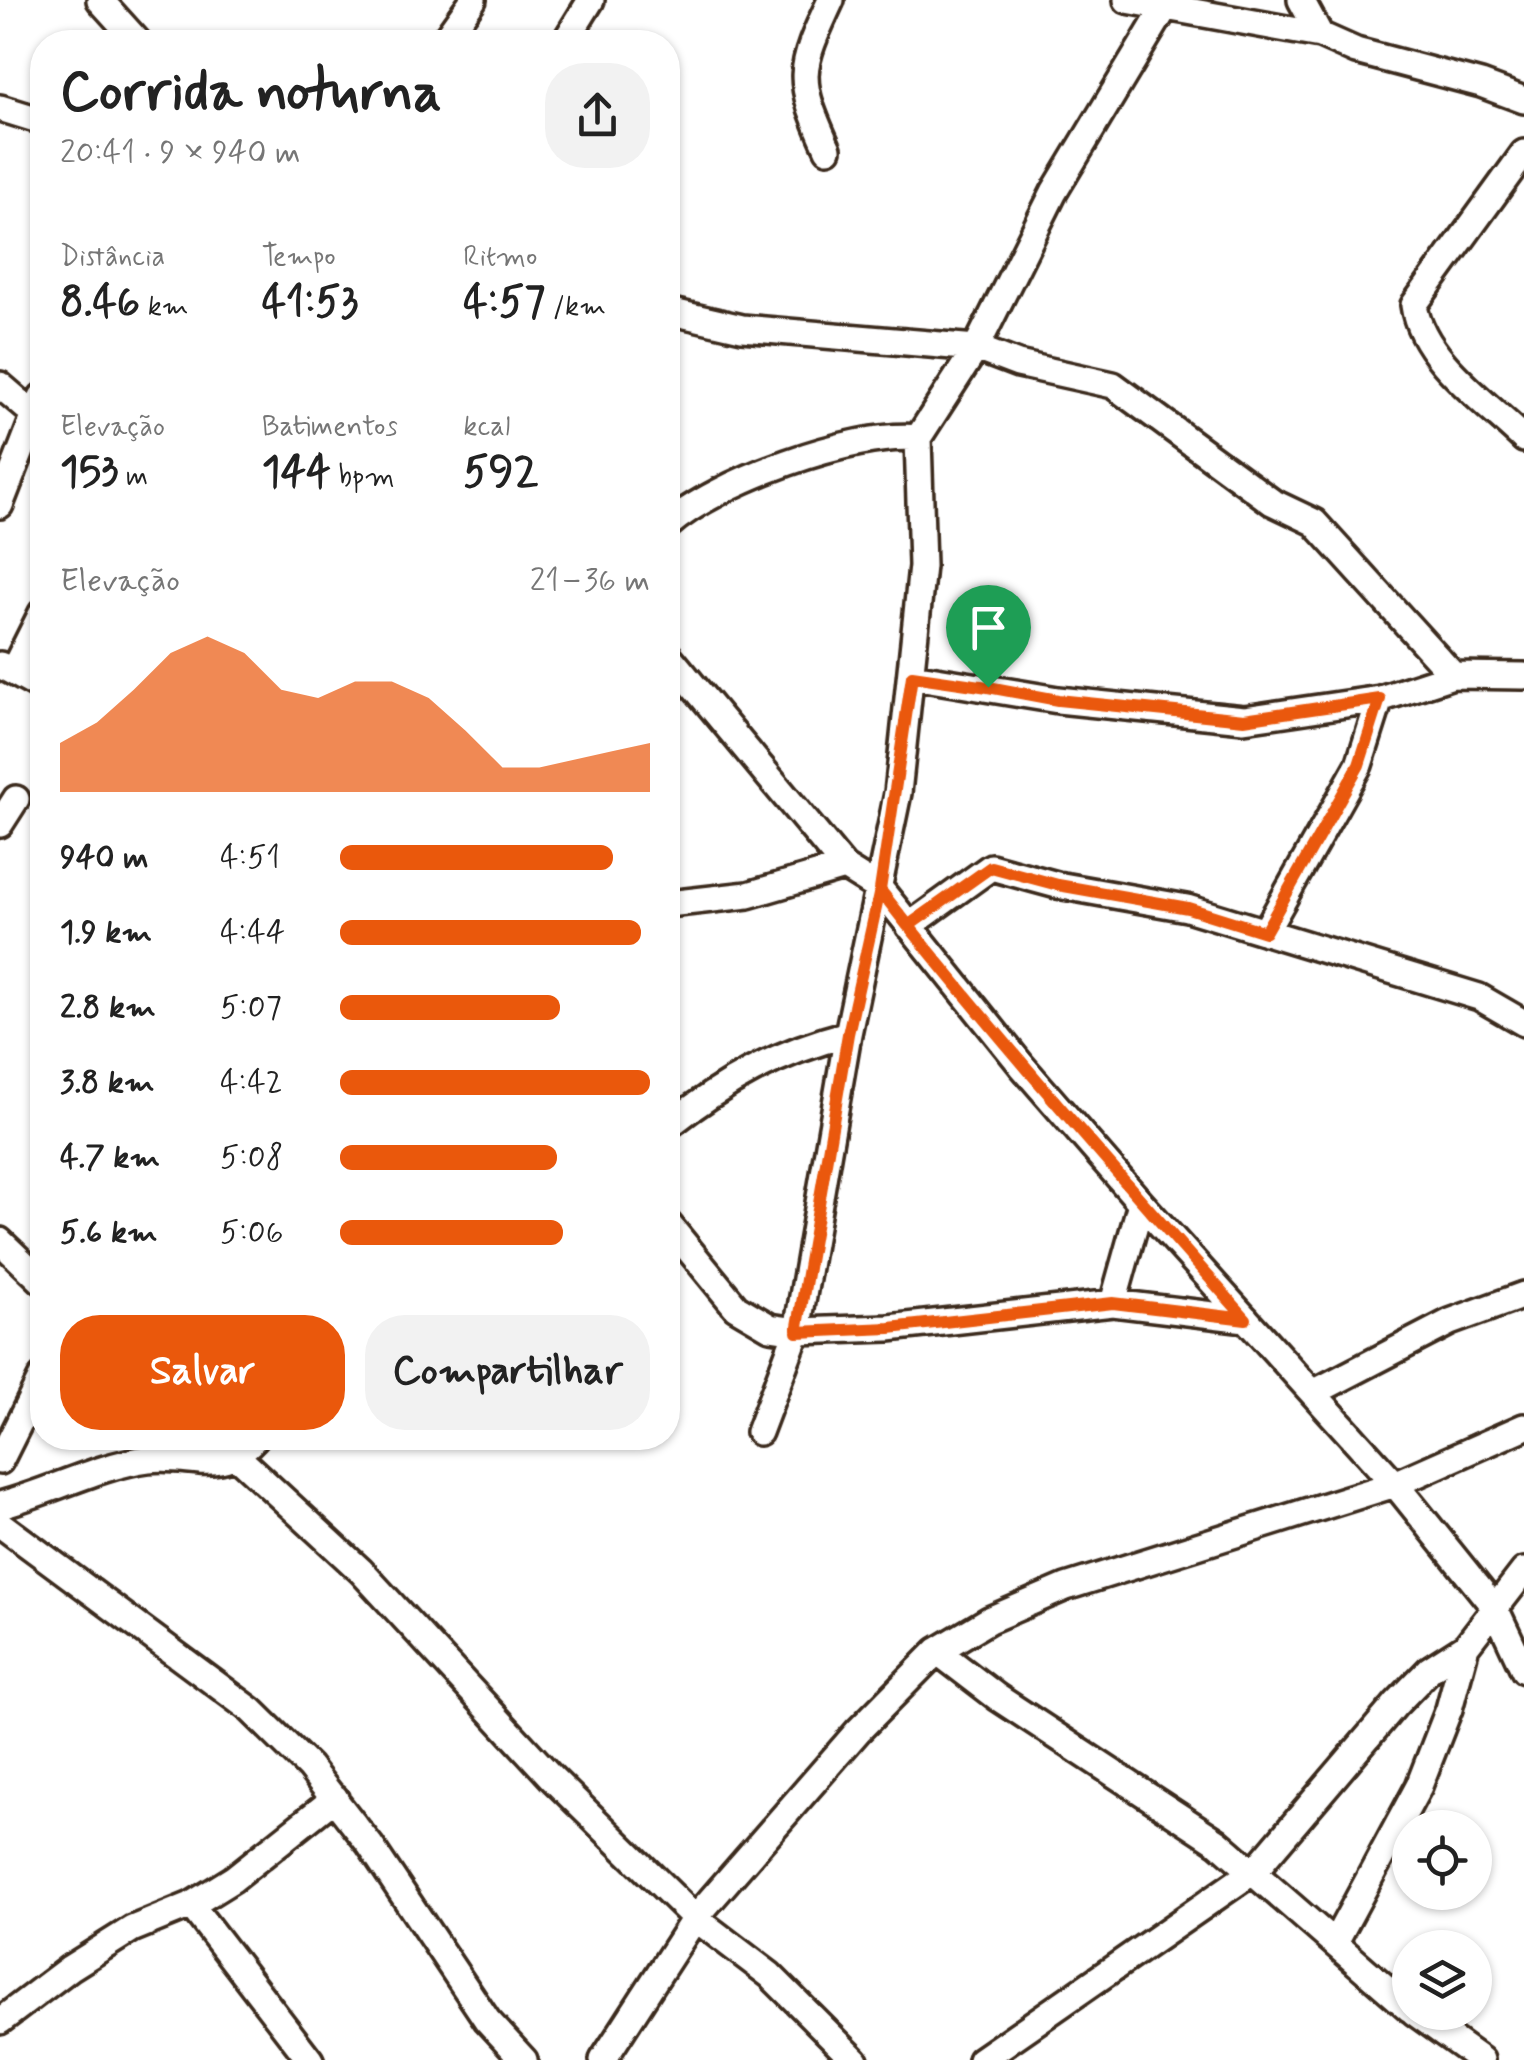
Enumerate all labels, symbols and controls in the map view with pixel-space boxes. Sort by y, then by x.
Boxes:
text: Corrida noturna [60,58,441,130]
button: share [545,63,650,168]
text: 20:41 · 9 × 940 m [60,132,301,174]
text: Distância [60,239,165,276]
text: Tempo [262,239,336,276]
text: Ritmo [463,239,537,276]
text: 8.46 [60,276,140,331]
text: 41:53 [262,276,358,331]
text: 4:57 [463,276,545,331]
text: km [140,289,189,326]
text: /km [545,289,606,326]
text: Elevação [60,409,165,446]
text: Batimentos [262,409,398,446]
text: kcal [463,409,510,446]
text: 153 [60,446,118,501]
text: 144 [262,446,331,501]
text: 592 [463,446,539,501]
text: m [118,459,148,496]
text: bpm [331,459,395,496]
text: Elevação [60,560,180,602]
text: 21–36 m [530,560,650,602]
pin [946,585,1031,688]
icon: arrive [961,600,1016,655]
text: 940 m [60,837,148,879]
text: 4:51 [220,837,280,879]
text: 1.9 km [60,912,152,954]
text: 4:44 [220,912,285,954]
text: 2.8 km [60,987,156,1029]
text: 5:07 [220,987,282,1029]
text: 3.8 km [60,1062,155,1104]
text: 4:42 [220,1062,283,1104]
text: 4.7 km [60,1137,160,1179]
text: 5:08 [220,1137,283,1179]
text: 5.6 km [60,1212,158,1254]
text: 5:06 [220,1212,283,1254]
button: Salvar [60,1315,345,1430]
button: Compartilhar [365,1315,650,1430]
map controls [1392,1810,1492,2030]
button: locate [1392,1810,1492,1910]
button: layers [1392,1930,1492,2030]

